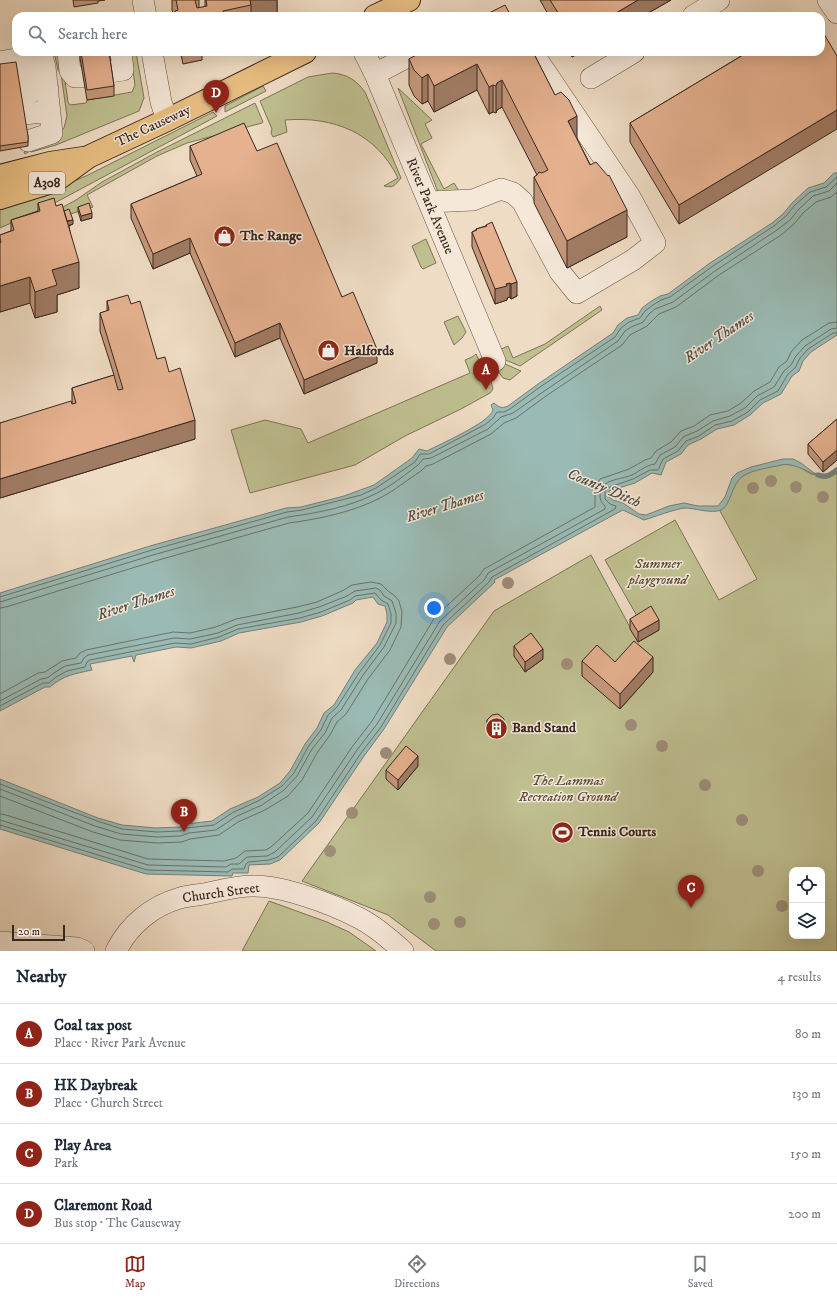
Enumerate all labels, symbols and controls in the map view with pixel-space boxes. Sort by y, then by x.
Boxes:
search box [12,12,825,56]
icon: search [26,23,48,45]
text: Search here [58,25,127,44]
pin: D [203,80,229,113]
street label: The Causeway [113,101,194,151]
street label: River Park Avenue [402,155,458,257]
road number: A308 [29,172,65,194]
shop icon: The Range [211,223,237,249]
place label: The Range [239,227,302,245]
water label: River Thames [680,306,758,368]
shop icon: Halfords [316,338,342,364]
place label: Halfords [344,342,394,360]
pin: A [473,357,499,390]
water label: County Ditch [564,464,644,512]
water label: River Thames [403,485,487,527]
park label: Summer playground [626,555,690,589]
water label: River Thames [94,581,177,625]
your location [424,598,444,618]
building icon: Band Stand [483,715,509,741]
place label: Band Stand [512,719,577,737]
park label: The Lammas Recreation Ground [518,772,619,806]
pin: B [171,799,197,832]
sports icon: Tennis Courts [550,819,576,845]
place label: Tennis Courts [577,823,656,841]
map controls [789,867,825,939]
button: locate [789,867,825,903]
pin: C [678,875,704,908]
street label: Church Street [181,879,261,907]
button: layers [789,903,825,939]
scale bar [12,923,65,942]
text: 20 m [18,925,40,939]
text: Nearby [16,966,66,988]
text: 4 results [778,969,821,985]
text: Coal tax post [54,1016,132,1035]
text: A [25,1026,33,1042]
text: 80 m [795,1026,821,1042]
text: Place · River Park Avenue [54,1035,186,1051]
text: HK Daybreak [54,1076,138,1095]
text: B [25,1086,33,1102]
text: 130 m [792,1086,821,1102]
text: Place · Church Street [54,1095,163,1111]
text: Play Area [54,1136,112,1155]
text: C [25,1146,33,1162]
text: 150 m [790,1146,821,1162]
text: Park [54,1155,78,1171]
text: Claremont Road [54,1196,152,1215]
text: D [24,1206,34,1222]
text: 200 m [788,1206,821,1222]
text: Bus stop · The Causeway [54,1215,181,1231]
tab: Map [124,1253,146,1291]
tab: Directions [394,1253,440,1291]
tab: Saved [688,1253,713,1291]

